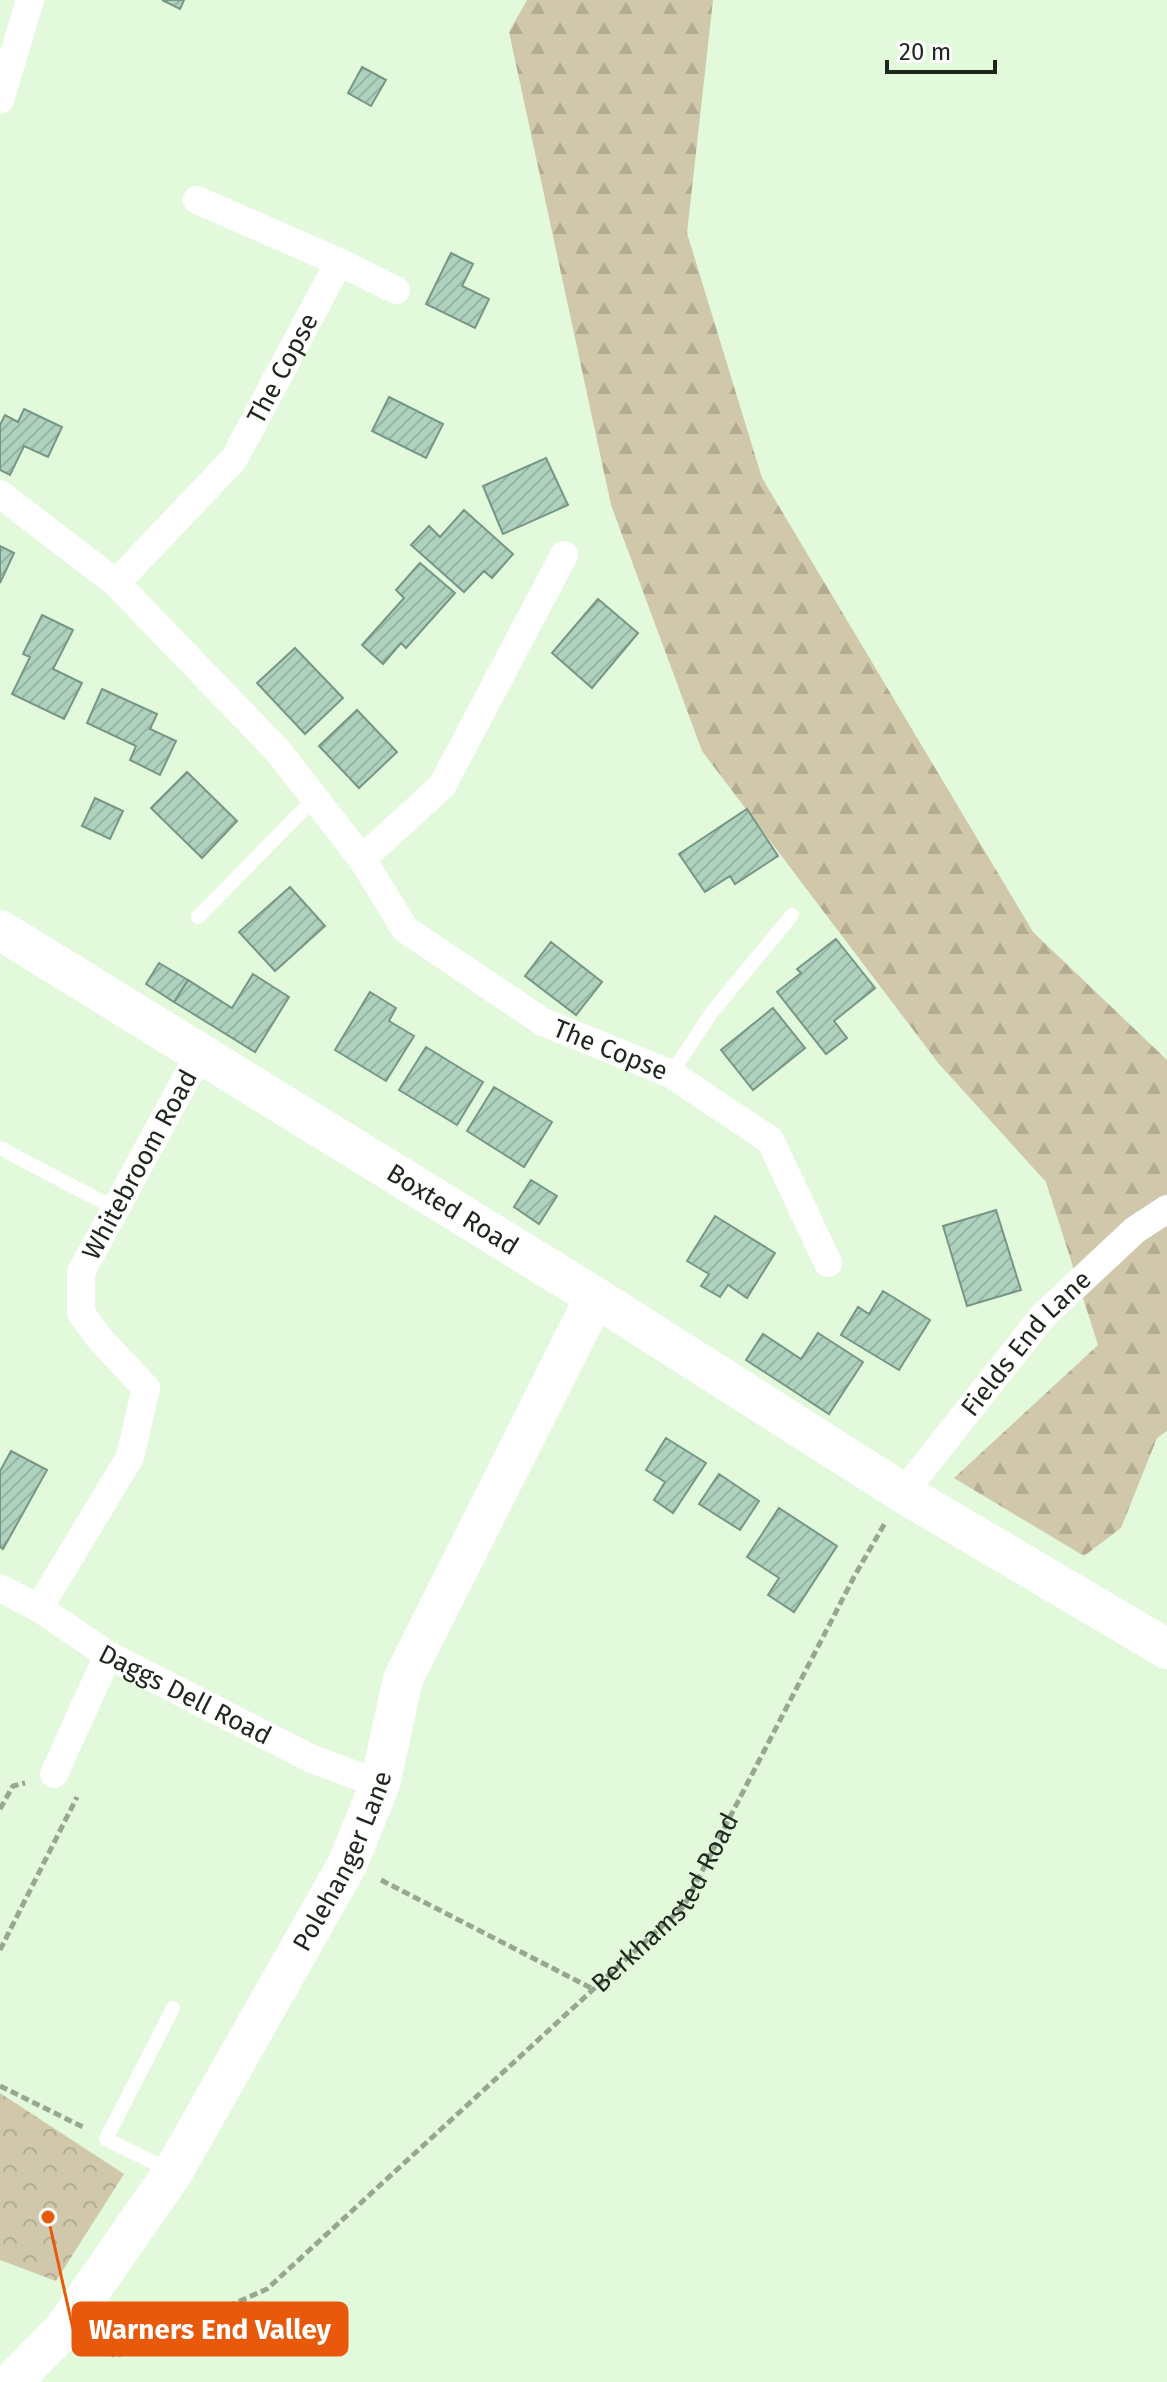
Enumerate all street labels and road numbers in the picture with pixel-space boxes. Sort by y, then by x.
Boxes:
street label: The Copse [240,308,324,429]
street label: The Copse [549,1012,672,1087]
street label: Whitebroom Road [75,1064,204,1265]
street label: Boxted Road [381,1157,524,1262]
street label: Fields End Lane [954,1264,1097,1422]
street label: Daggs Dell Road [94,1638,277,1751]
street label: Polehanger Lane [286,1769,398,1956]
street label: Berkhamsted Road [585,1808,745,1999]

